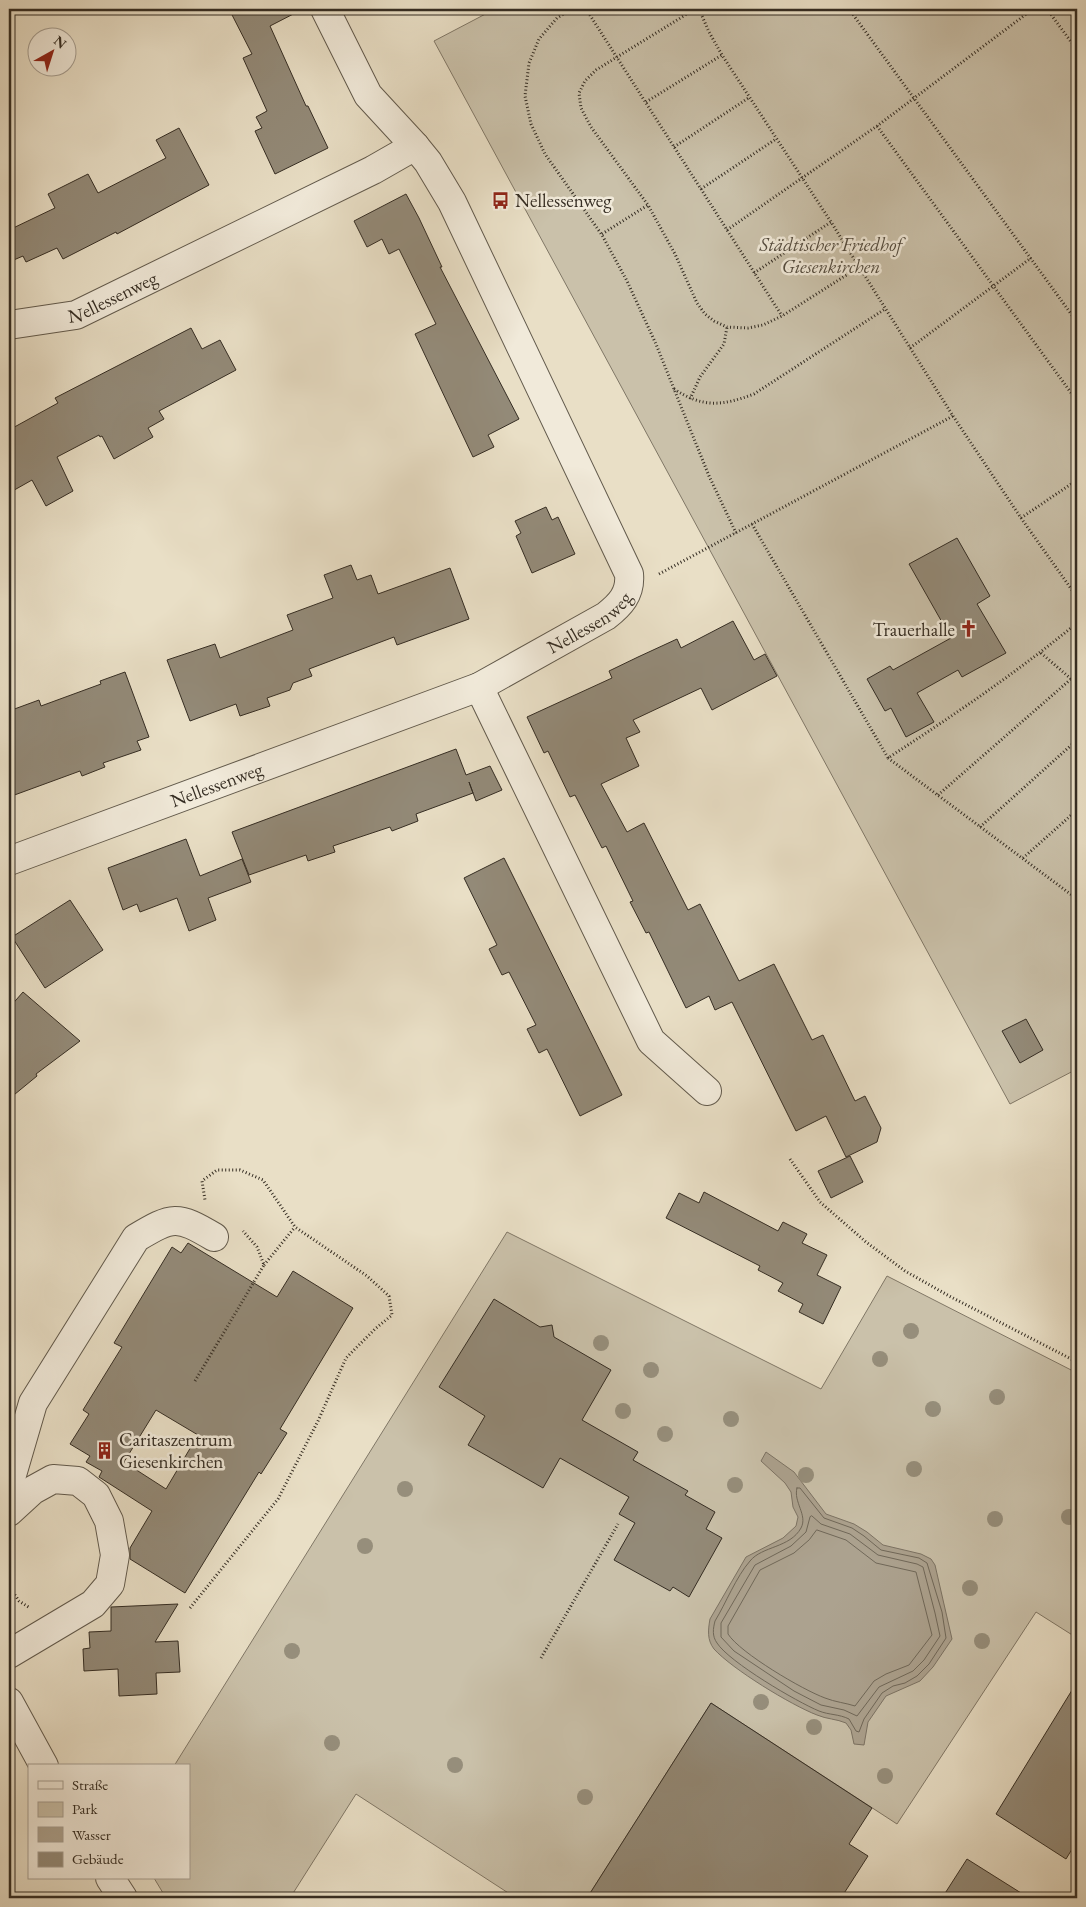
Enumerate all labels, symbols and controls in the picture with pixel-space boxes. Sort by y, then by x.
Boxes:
north arrow [28,28,78,78]
text: N [50,31,71,53]
place label: Nellessenweg [515,188,612,213]
bus stop icon: Nellessenweg [491,190,511,210]
park label: Städtischer Friedhof Giesenkirchen [759,232,906,279]
street label: Nellessenweg [66,265,162,329]
street label: Nellessenweg [542,587,638,659]
place label: Trauerhalle [873,617,955,642]
church icon: Trauerhalle [959,619,979,639]
street label: Nellessenweg [167,756,267,813]
place label: Caritaszentrum Giesenkirchen [119,1427,233,1474]
building icon: Caritaszentrum Giesenkirchen [95,1440,115,1460]
legend [28,1764,190,1880]
text: Straße [72,1775,108,1794]
text: Park [72,1799,99,1818]
text: Wasser [72,1825,111,1844]
text: Gebäude [72,1849,124,1868]

